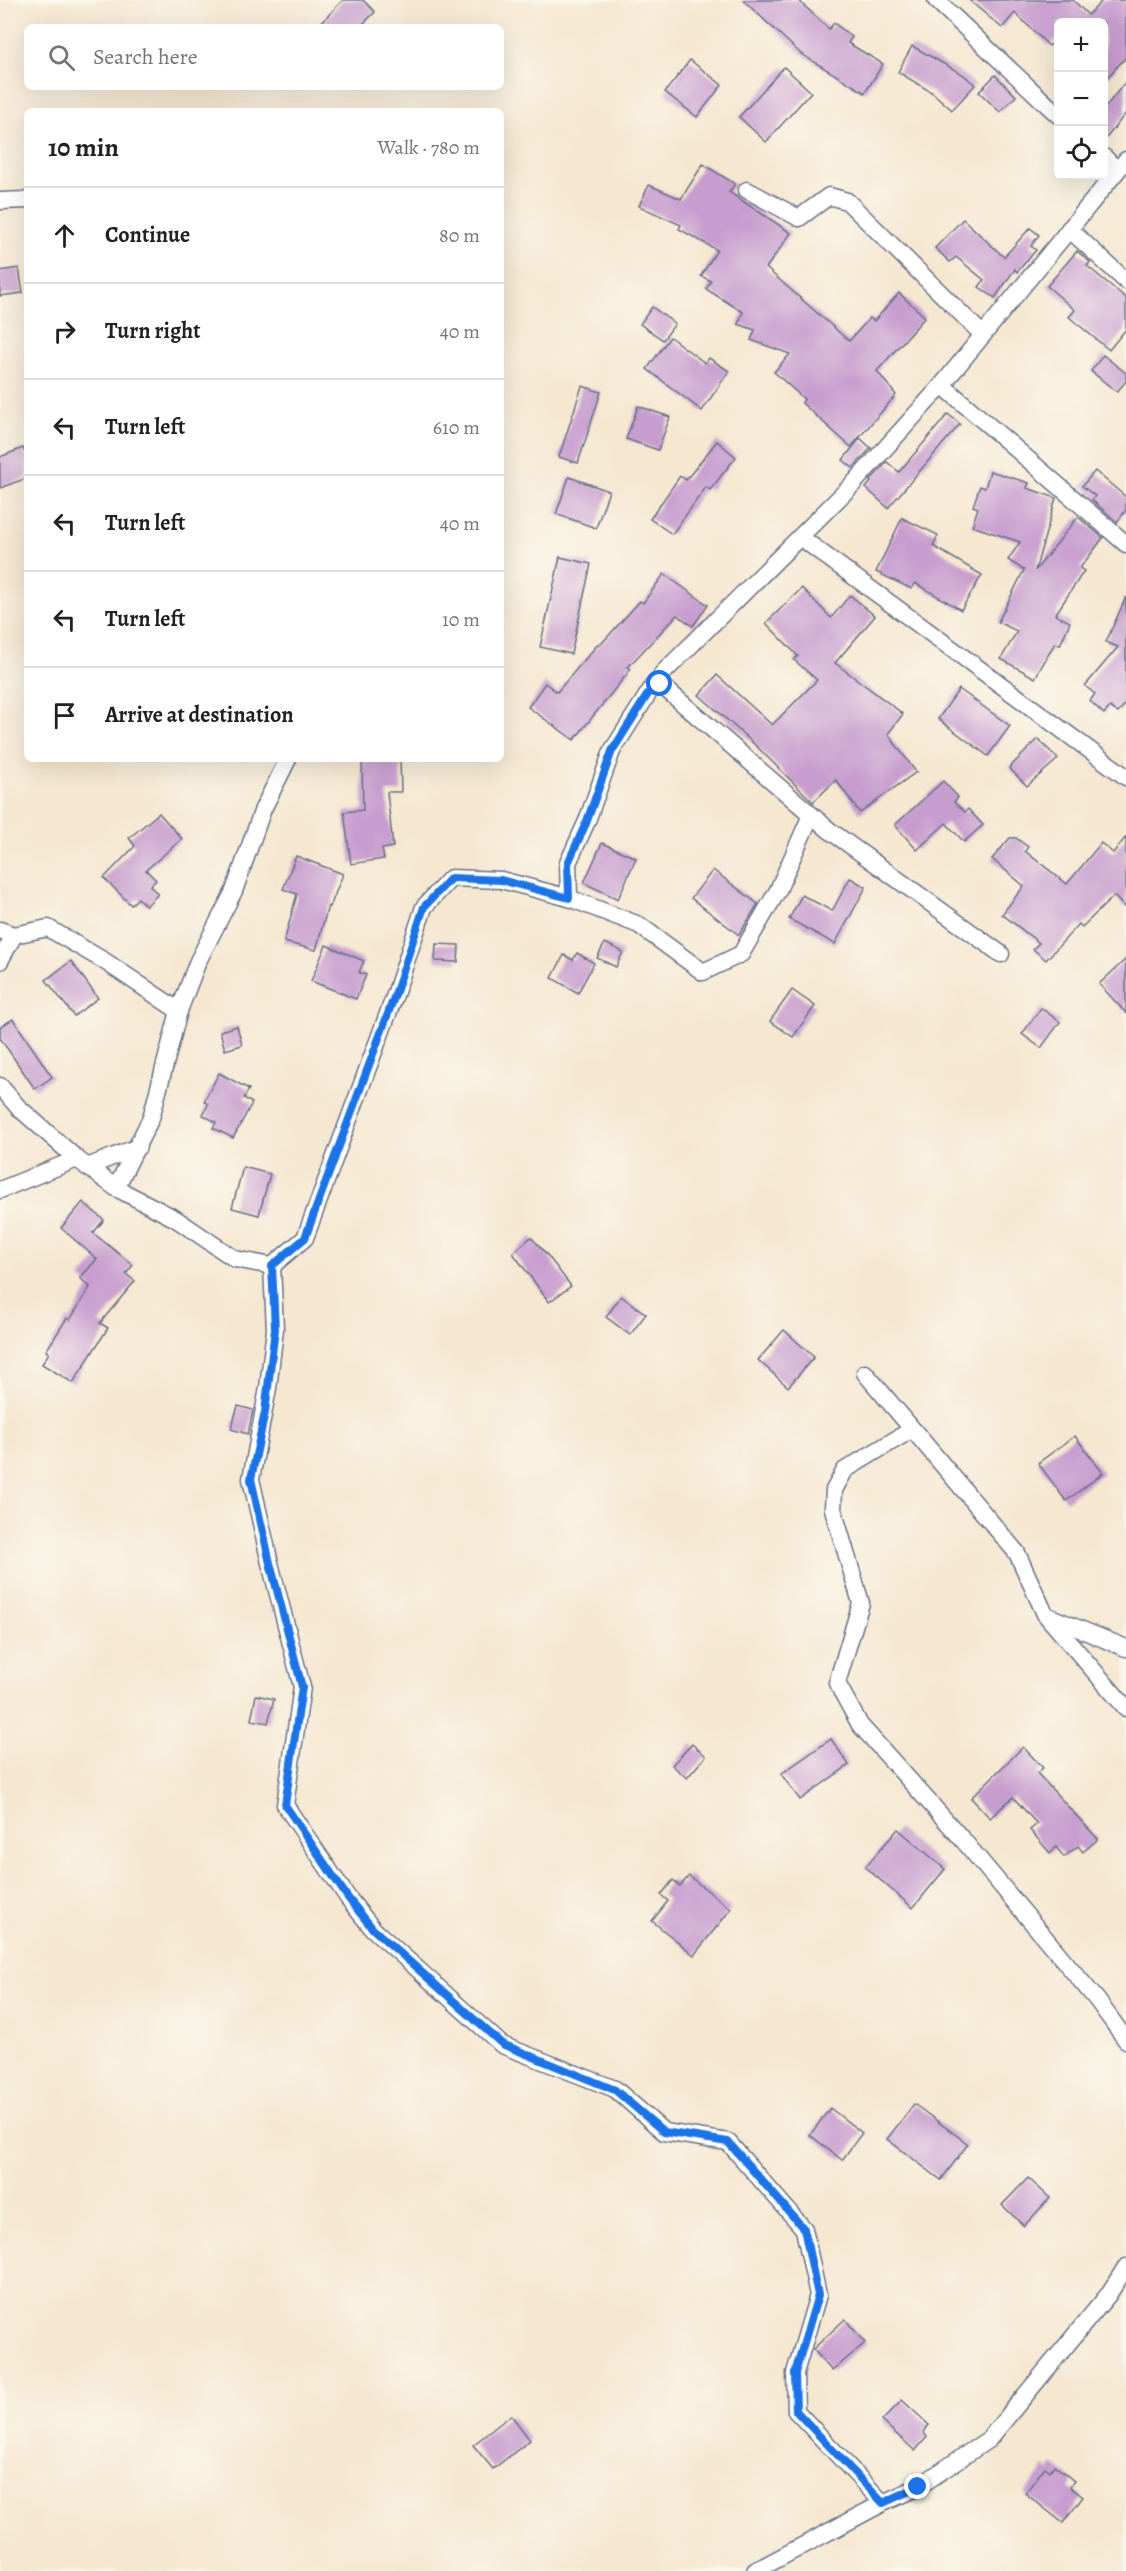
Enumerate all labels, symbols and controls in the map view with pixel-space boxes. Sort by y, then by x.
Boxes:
map controls [1054,18,1108,180]
button: + [1054,18,1108,72]
search box [24,24,504,90]
icon: search [45,41,78,74]
text: Search here [93,42,198,72]
button: − [1054,72,1108,126]
button: locate [1054,126,1108,180]
text: 10 min [48,130,119,165]
text: Walk · 780 m [378,134,480,161]
icon: ahead [48,219,81,252]
text: Continue [105,220,190,250]
text: 80 m [439,222,480,249]
icon: right [48,315,81,348]
text: Turn right [105,316,201,346]
text: 40 m [440,318,480,345]
icon: left [48,411,81,444]
text: Turn left [105,412,185,442]
text: 610 m [433,414,480,441]
icon: left [48,507,81,540]
text: Turn left [105,508,185,538]
text: 40 m [440,510,480,537]
icon: left [48,603,81,636]
text: Turn left [105,604,185,634]
text: 10 m [442,606,480,633]
route start [646,670,672,696]
icon: arrive [48,699,81,732]
text: Arrive at destination [105,700,294,730]
route end [904,2473,930,2499]

